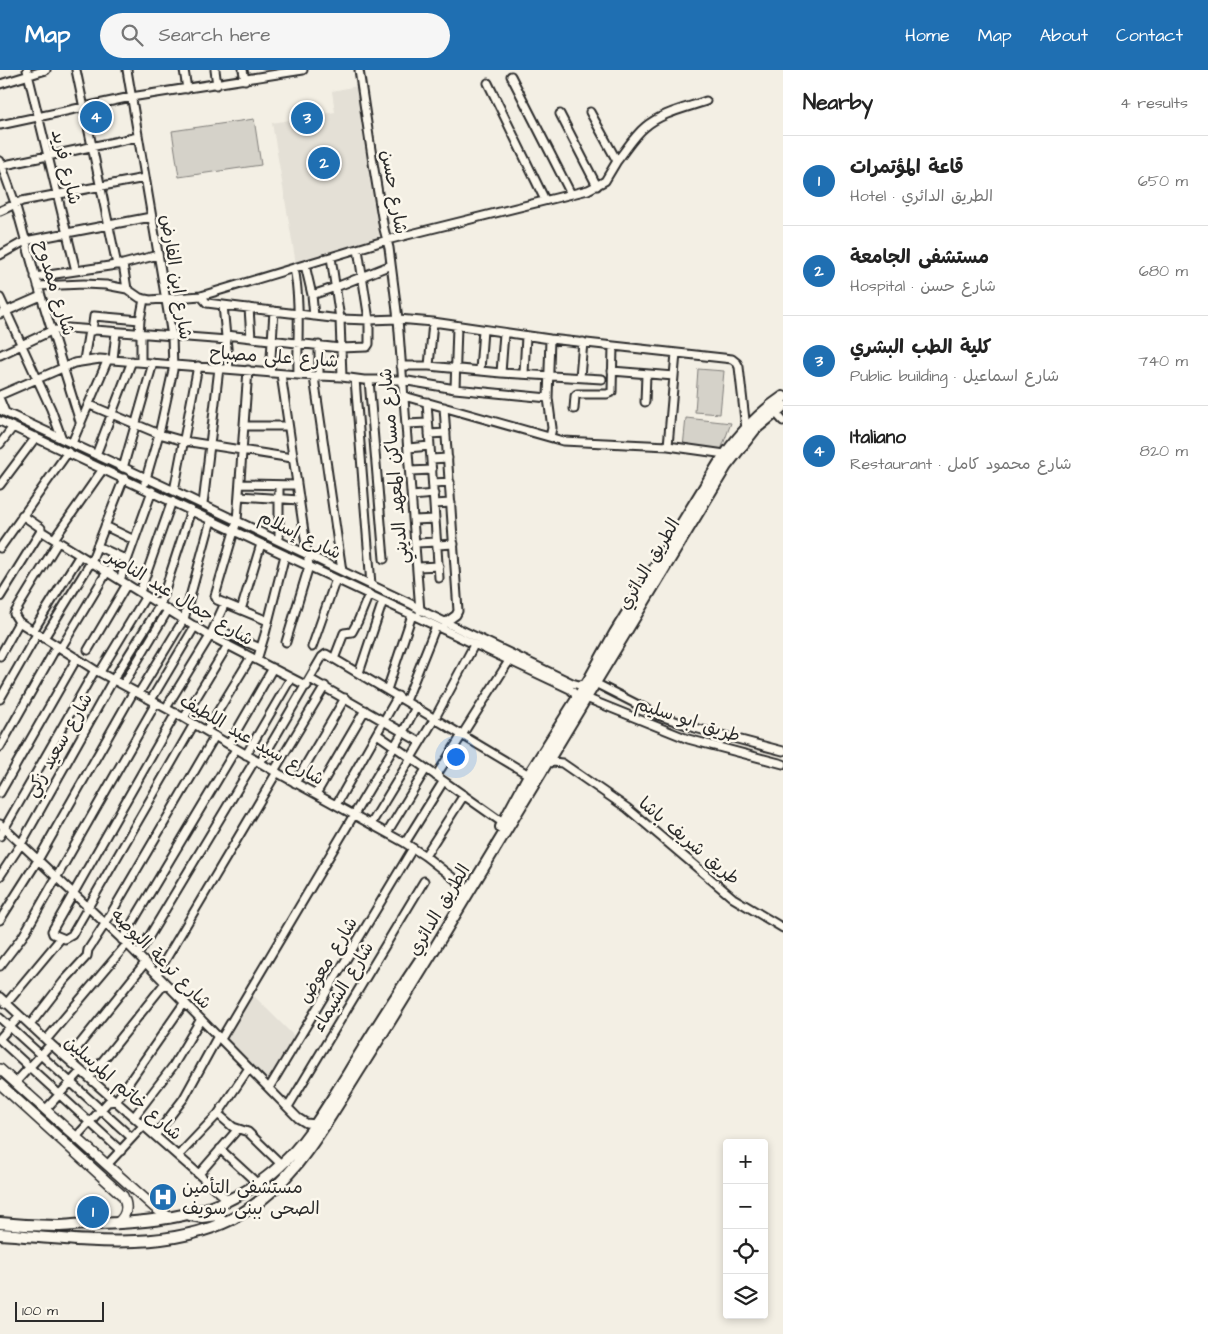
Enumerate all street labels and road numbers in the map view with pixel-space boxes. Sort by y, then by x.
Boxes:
street label: شارع فريد [45,127,87,207]
street label: شارع حسن [374,148,414,236]
street label: شارع ابن الفارض [154,213,198,341]
street label: شارع ممدوح [29,237,81,339]
street label: شارع على مصباح [209,340,339,374]
street label: شارع مساكن المعهد الديني [373,367,418,565]
street label: شارع إسلام [254,504,345,567]
street label: الطريق الدائري [612,513,686,615]
street label: شارع جمال عبد الناصر [100,543,258,652]
street label: شارع سعيد زكي [19,688,101,803]
street label: شارع سيد عبد اللطيف [175,688,329,792]
street label: طريق ابو سليم [632,691,744,750]
street label: طريق شريف باشا [633,791,745,891]
street label: الطريق الدائري [402,859,476,961]
street label: شارع ترعة البوصه [105,903,217,1015]
street label: شارع معوض [292,912,364,1008]
street label: شارع الشيماء [306,937,380,1037]
street label: شارع خاتم المرسلين [58,1030,187,1147]

